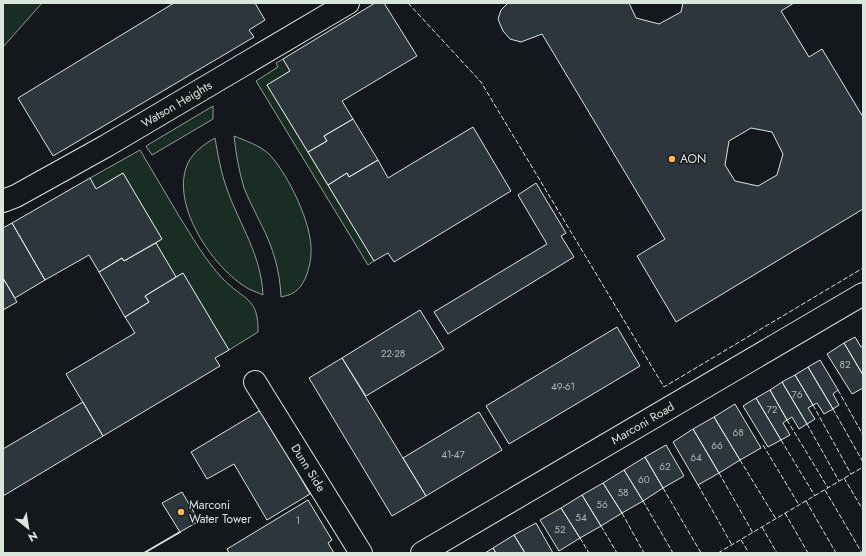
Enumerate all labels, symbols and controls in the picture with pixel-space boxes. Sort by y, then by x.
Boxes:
street label: Watson Heights [138,76,216,132]
place label: AON [680,150,706,168]
marker: AON [667,154,677,164]
house number: 22-28 [381,346,405,361]
house number: 82 [839,357,851,372]
house number: 49-61 [551,379,575,394]
house number: 76 [791,387,803,402]
street label: Marconi Road [608,398,678,449]
house number: 72 [767,402,778,417]
house number: 68 [732,425,744,440]
house number: 66 [711,438,723,453]
street label: Dunn Side [286,440,330,495]
house number: 41-47 [441,447,466,462]
house number: 64 [690,450,702,465]
house number: 62 [659,459,671,474]
house number: 60 [638,472,650,487]
house number: 58 [617,485,629,500]
place label: Marconi Water Tower [189,496,252,528]
house number: 56 [596,497,608,512]
marker: Marconi Water Tower [176,507,186,517]
north arrow [8,508,48,548]
house number: 54 [575,510,587,525]
house number: 1 [296,513,300,528]
house number: 52 [554,522,566,537]
text: N [25,528,41,546]

